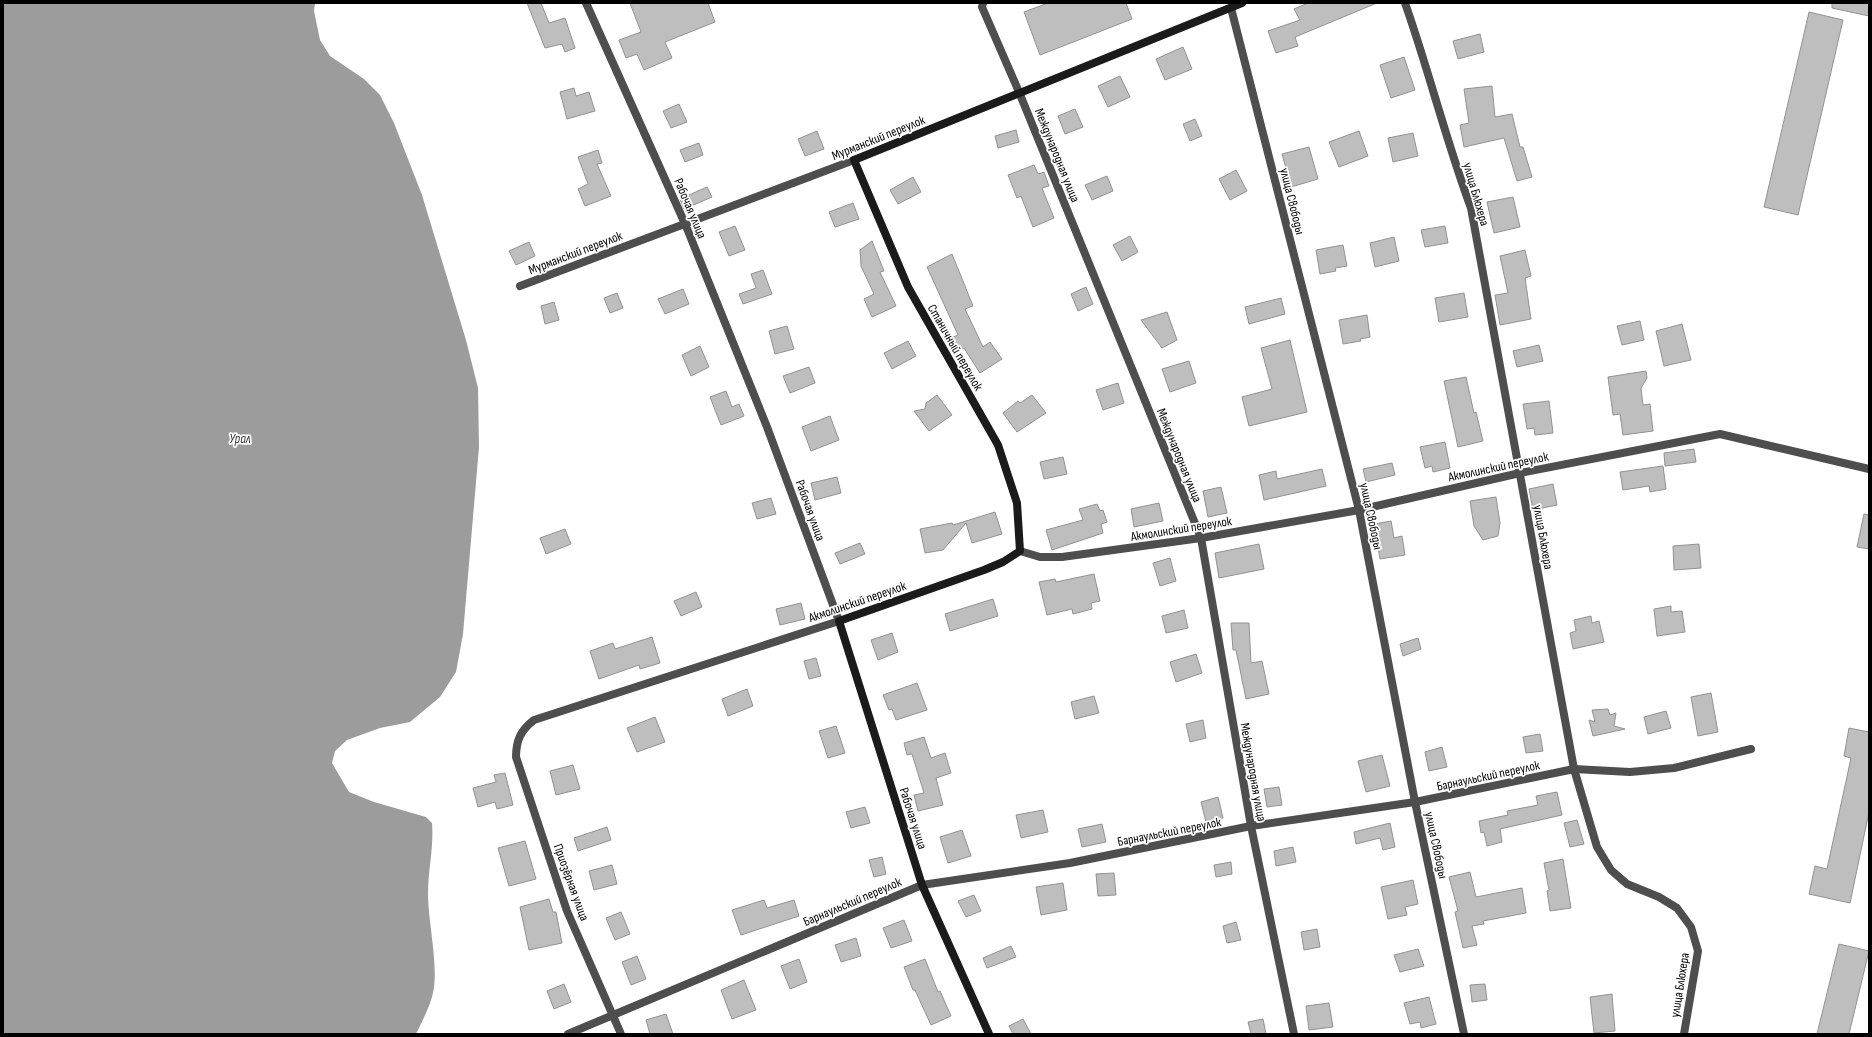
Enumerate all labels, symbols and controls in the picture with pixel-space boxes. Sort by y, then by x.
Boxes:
street label: Международная улица [1031,106,1083,205]
street label: Мурманский переулок [829,112,927,164]
street label: улица Блюхера [1459,161,1493,228]
street label: улица Свободы [1276,166,1308,236]
street label: Рабочая улица [670,176,710,241]
street label: Мурманский переулок [526,228,625,278]
street label: Станичный переулок [924,301,986,394]
street label: Международная улица [1153,406,1205,505]
water label: Урал [229,430,251,447]
street label: Акмолинский переулок [1446,449,1550,486]
street label: Рабочая улица [792,478,829,543]
street label: улица Свободы [1356,481,1386,551]
street label: улица Блюхера [1529,504,1557,571]
street label: Акмолинский переулок [1129,513,1233,545]
street label: Акмолинский переулок [806,578,908,626]
street label: Международная улица [1236,722,1270,823]
street label: Барнаульский переулок [1435,757,1541,795]
street label: Рабочая улица [896,785,931,851]
street label: улица Свободы [1421,810,1451,880]
street label: Барнаульский переулок [1116,814,1222,850]
street label: Приозёрная улица [550,842,592,923]
street label: Барнаульский переулок [801,874,904,930]
street label: улица Блюхера [1667,952,1693,1019]

